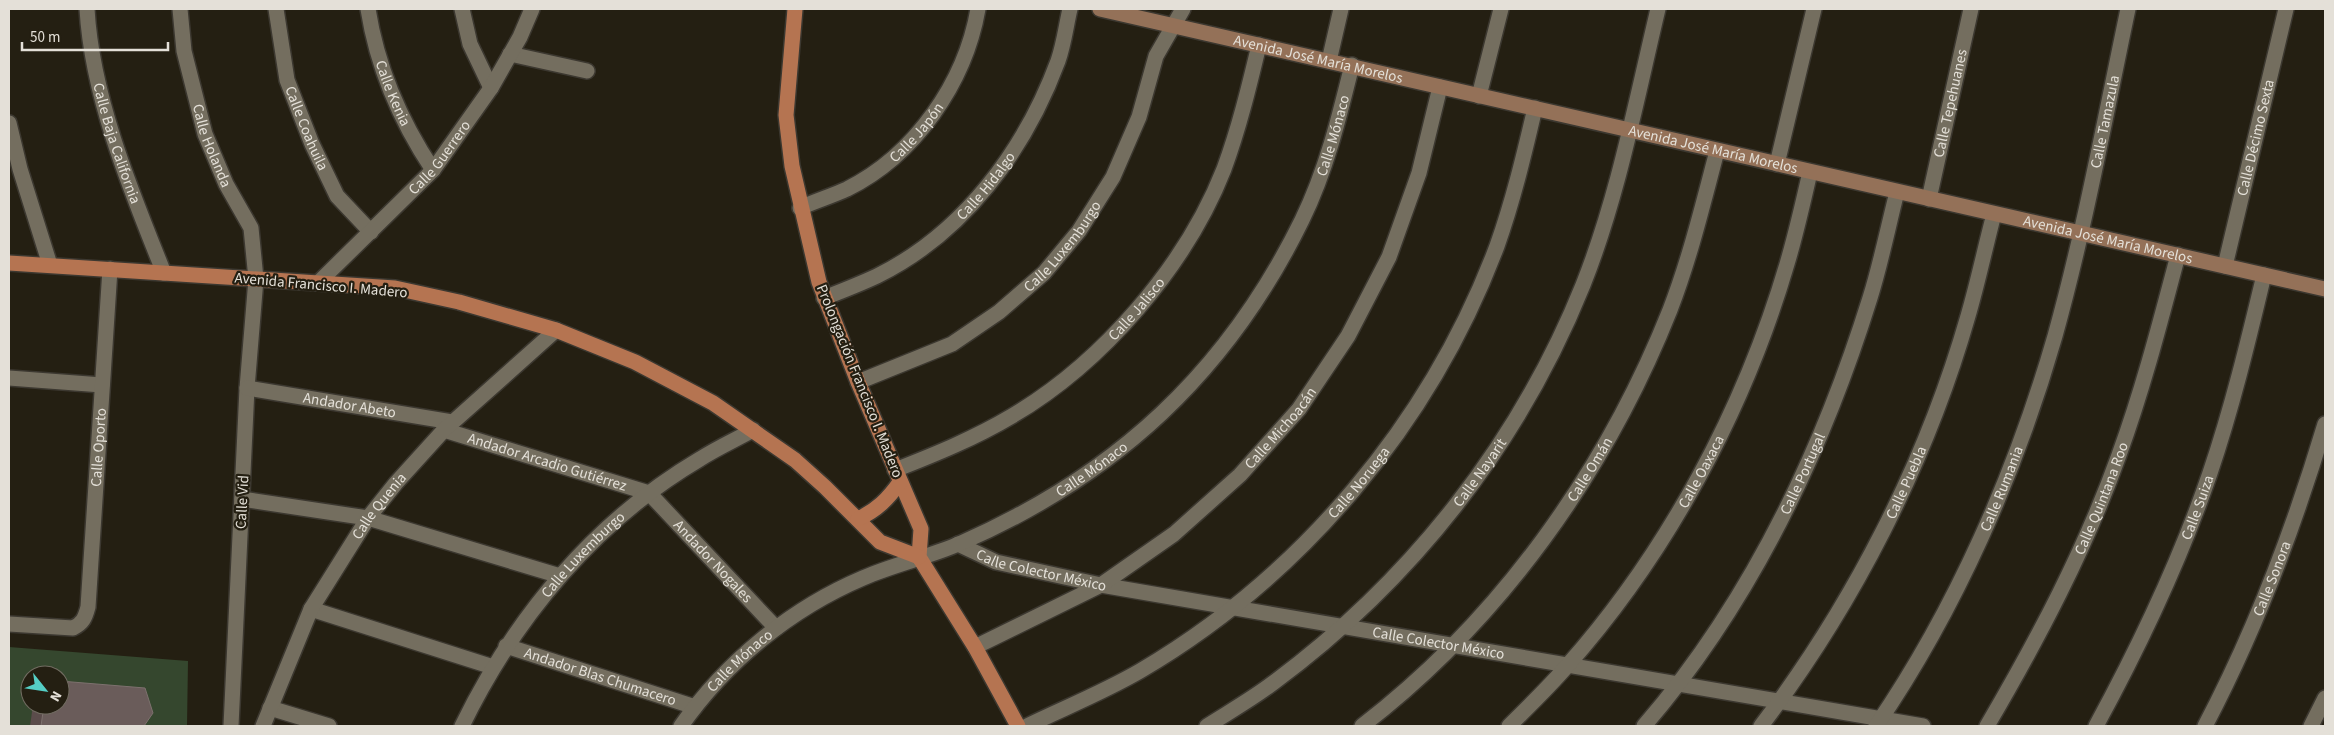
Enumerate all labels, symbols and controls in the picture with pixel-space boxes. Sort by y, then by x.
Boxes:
scale bar [22,20,169,52]
text: 50 m [30,27,60,48]
street label: Avenida José María Morelos [1232,30,1405,89]
street label: Calle Tepehuanes [1928,47,1973,160]
street label: Calle Kenia [370,58,416,130]
street label: Calle Tamazula [2085,73,2125,170]
street label: Calle Décimo Sexta [2232,77,2280,198]
street label: Calle Baja California [87,81,146,207]
street label: Calle Coahuila [279,83,333,174]
street label: Calle Mónaco [1311,93,1355,179]
street label: Calle Japón [885,99,949,168]
street label: Calle Holanda [187,102,236,191]
street label: Calle Guerrero [404,116,476,200]
street label: Avenida José María Morelos [1626,120,1800,179]
street label: Calle Hidalgo [952,148,1021,225]
street label: Calle Luxemburgo [1019,197,1106,297]
street label: Avenida José María Morelos [2021,210,2195,269]
street label: Avenida Francisco I. Madero [234,267,408,304]
street label: Calle Jalisco [1104,273,1170,346]
street label: Prolongación Francisco I. Madero [811,281,908,481]
street label: Calle Michoacán [1240,383,1322,474]
street label: Andador Abeto [302,387,397,424]
street label: Calle Oporto [86,407,112,487]
street label: Andador Arcadio Gutiérrez [465,428,629,497]
street label: Calle Portugal [1775,430,1831,518]
street label: Calle Oaxaca [1673,432,1730,512]
street label: Calle Omán [1562,433,1618,506]
street label: Calle Nayarit [1448,434,1512,512]
street label: Calle Mónaco [1052,437,1132,502]
street label: Calle Quintana Roo [2069,439,2134,558]
street label: Calle Noruega [1323,443,1395,524]
street label: Calle Puebla [1881,443,1932,523]
street label: Calle Rumania [1975,443,2029,535]
street label: Calle Quenia [347,468,412,544]
street label: Calle Suiza [2176,473,2219,543]
street label: Calle Vid [231,475,254,530]
street label: Calle Luxemburgo [536,507,630,602]
street label: Andador Nogales [668,515,757,608]
street label: Calle Sonora [2248,538,2296,620]
street label: Calle Colector México [972,544,1108,597]
street label: Calle Colector México [1371,622,1506,665]
street label: Calle Mónaco [702,625,777,697]
street label: Andador Blas Chumacero [521,643,679,711]
north arrow [20,665,70,715]
text: N [44,687,66,705]

